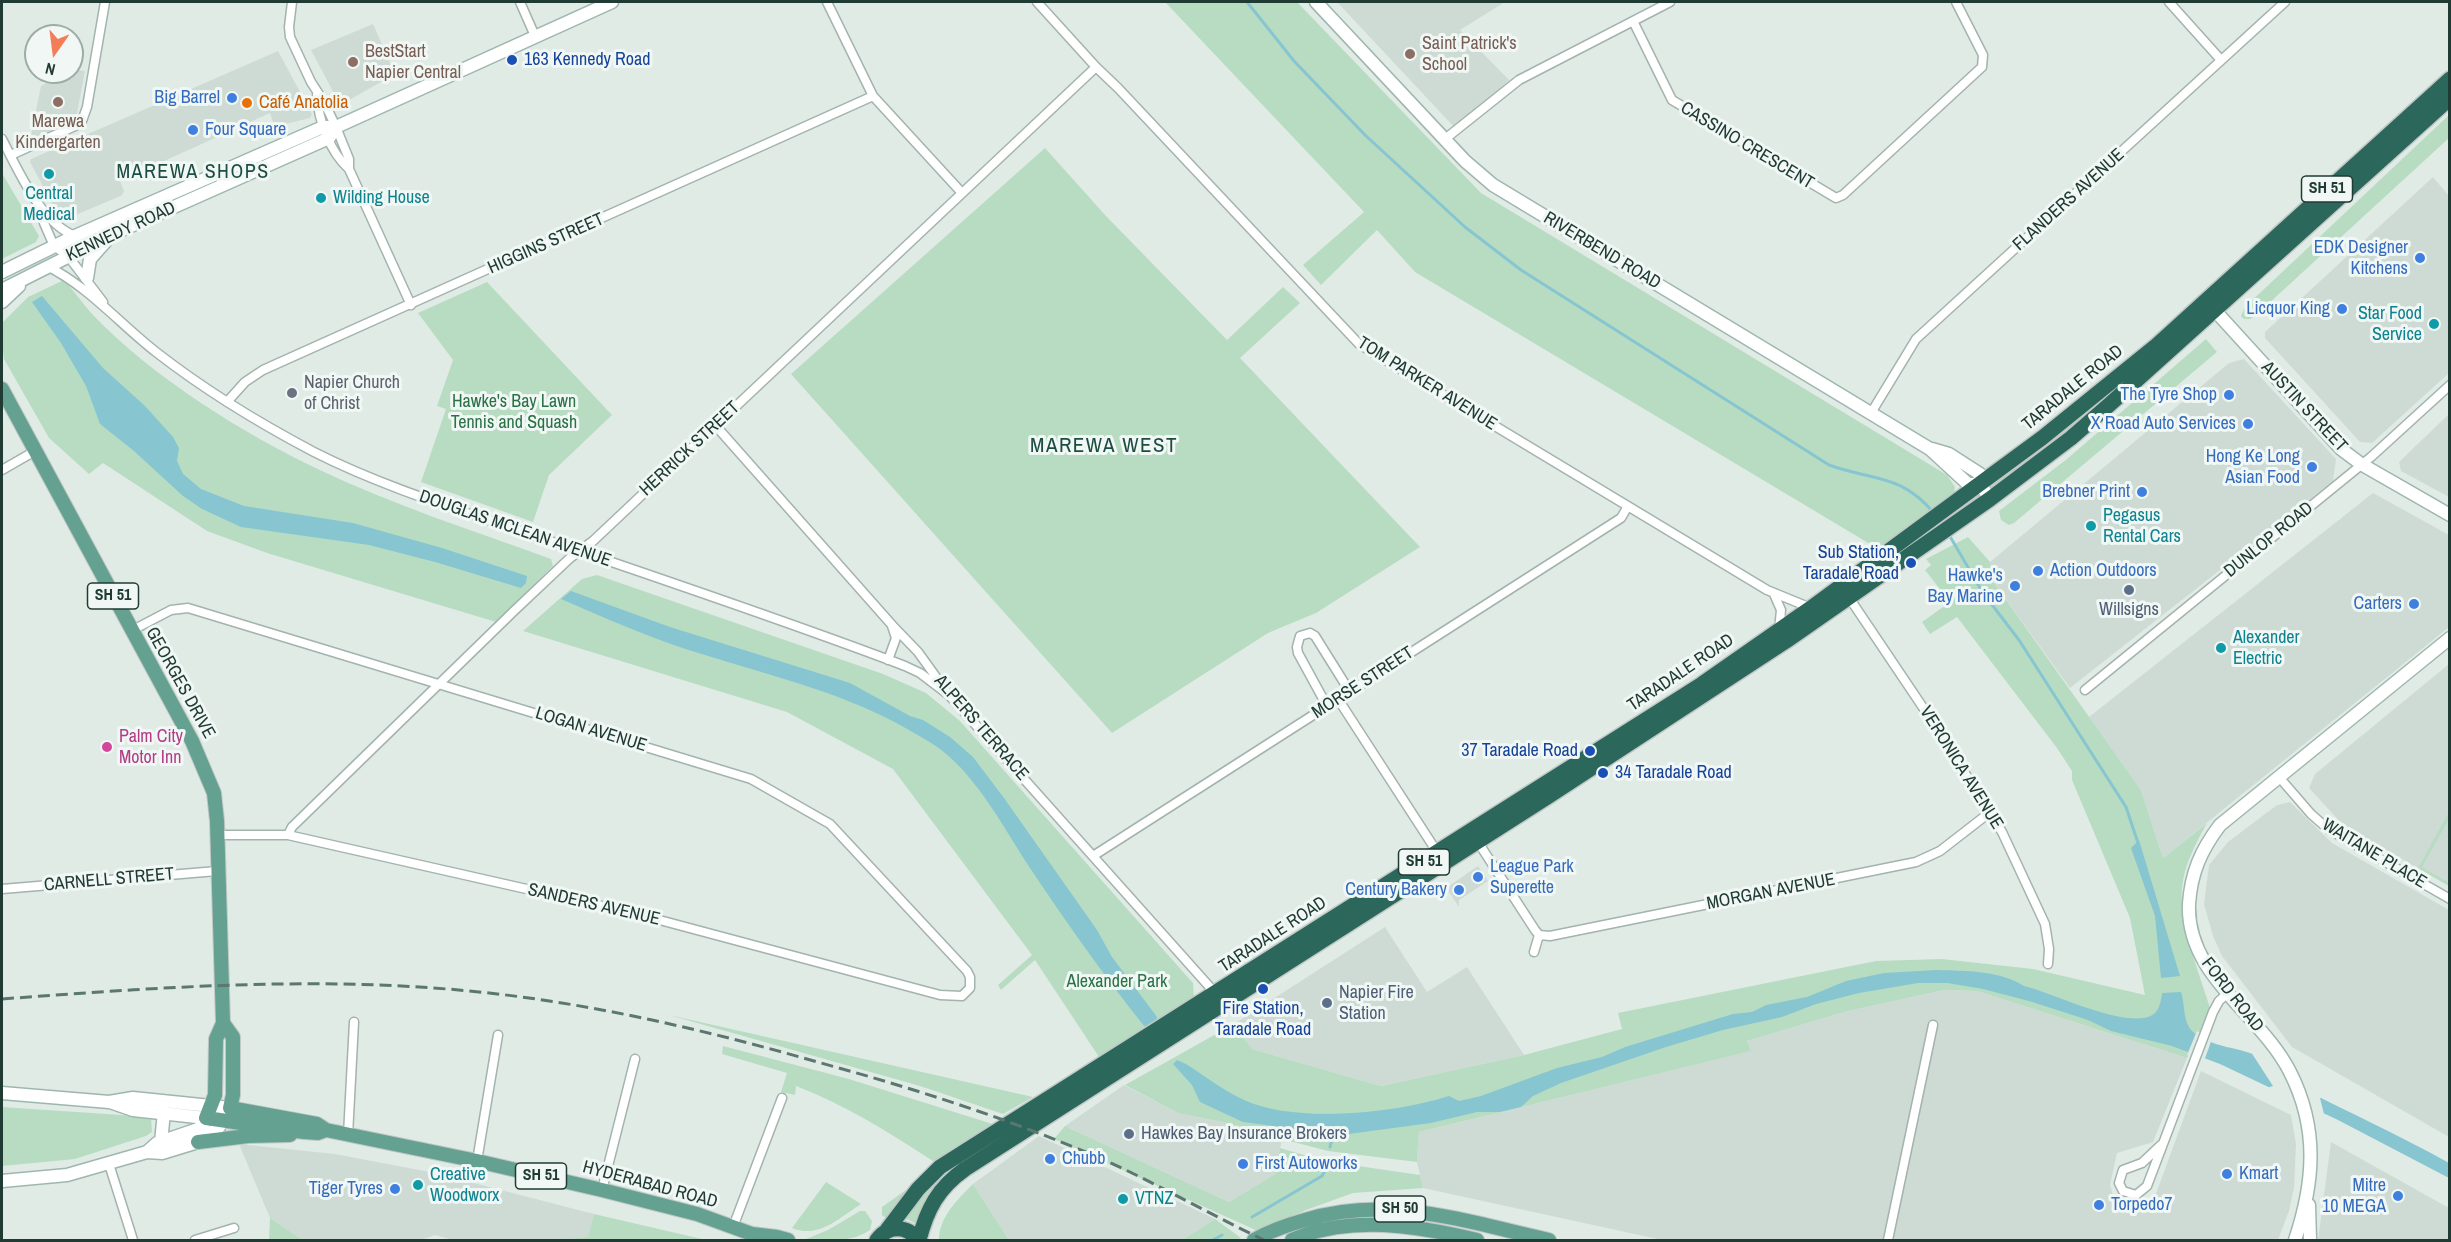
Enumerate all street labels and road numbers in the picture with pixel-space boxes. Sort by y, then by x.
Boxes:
street label: CASSINO CRESCENT [1676,98,1818,194]
street label: FLANDERS AVENUE [2009,144,2129,256]
road number: SH 51 [2302,176,2352,202]
street label: KENNEDY ROAD [63,197,179,267]
street label: RIVERBEND ROAD [1539,208,1665,294]
street label: HIGGINS STREET [485,209,607,279]
street label: TOM PARKER AVENUE [1353,332,1501,436]
street label: TARADALE ROAD [2018,341,2128,435]
street label: AUSTIN STREET [2256,357,2352,457]
street label: HERRICK STREET [636,397,744,501]
street label: DOUGLAS MCLEAN AVENUE [416,486,614,572]
street label: DUNLOP ROAD [2220,498,2318,582]
road number: SH 51 [88,583,138,609]
street label: GEORGES DRIVE [141,624,219,742]
street label: TARADALE ROAD [1624,629,1738,717]
street label: MORSE STREET [1308,642,1418,724]
street label: ALPERS TERRACE [929,671,1033,785]
street label: LOGAN AVENUE [533,703,649,757]
street label: VERONICA AVENUE [1915,703,2007,833]
street label: WAITANE PLACE [2318,814,2430,894]
road number: SH 51 [1398,849,1450,875]
street label: CARNELL STREET [43,864,175,896]
street label: MORGAN AVENUE [1705,869,1837,915]
street label: SANDERS AVENUE [526,879,662,931]
street label: TARADALE ROAD [1215,892,1331,978]
street label: FORD ROAD [2196,953,2268,1037]
street label: HYDERABAD ROAD [580,1157,720,1213]
road number: SH 51 [516,1163,566,1189]
road number: SH 50 [1374,1196,1426,1222]

